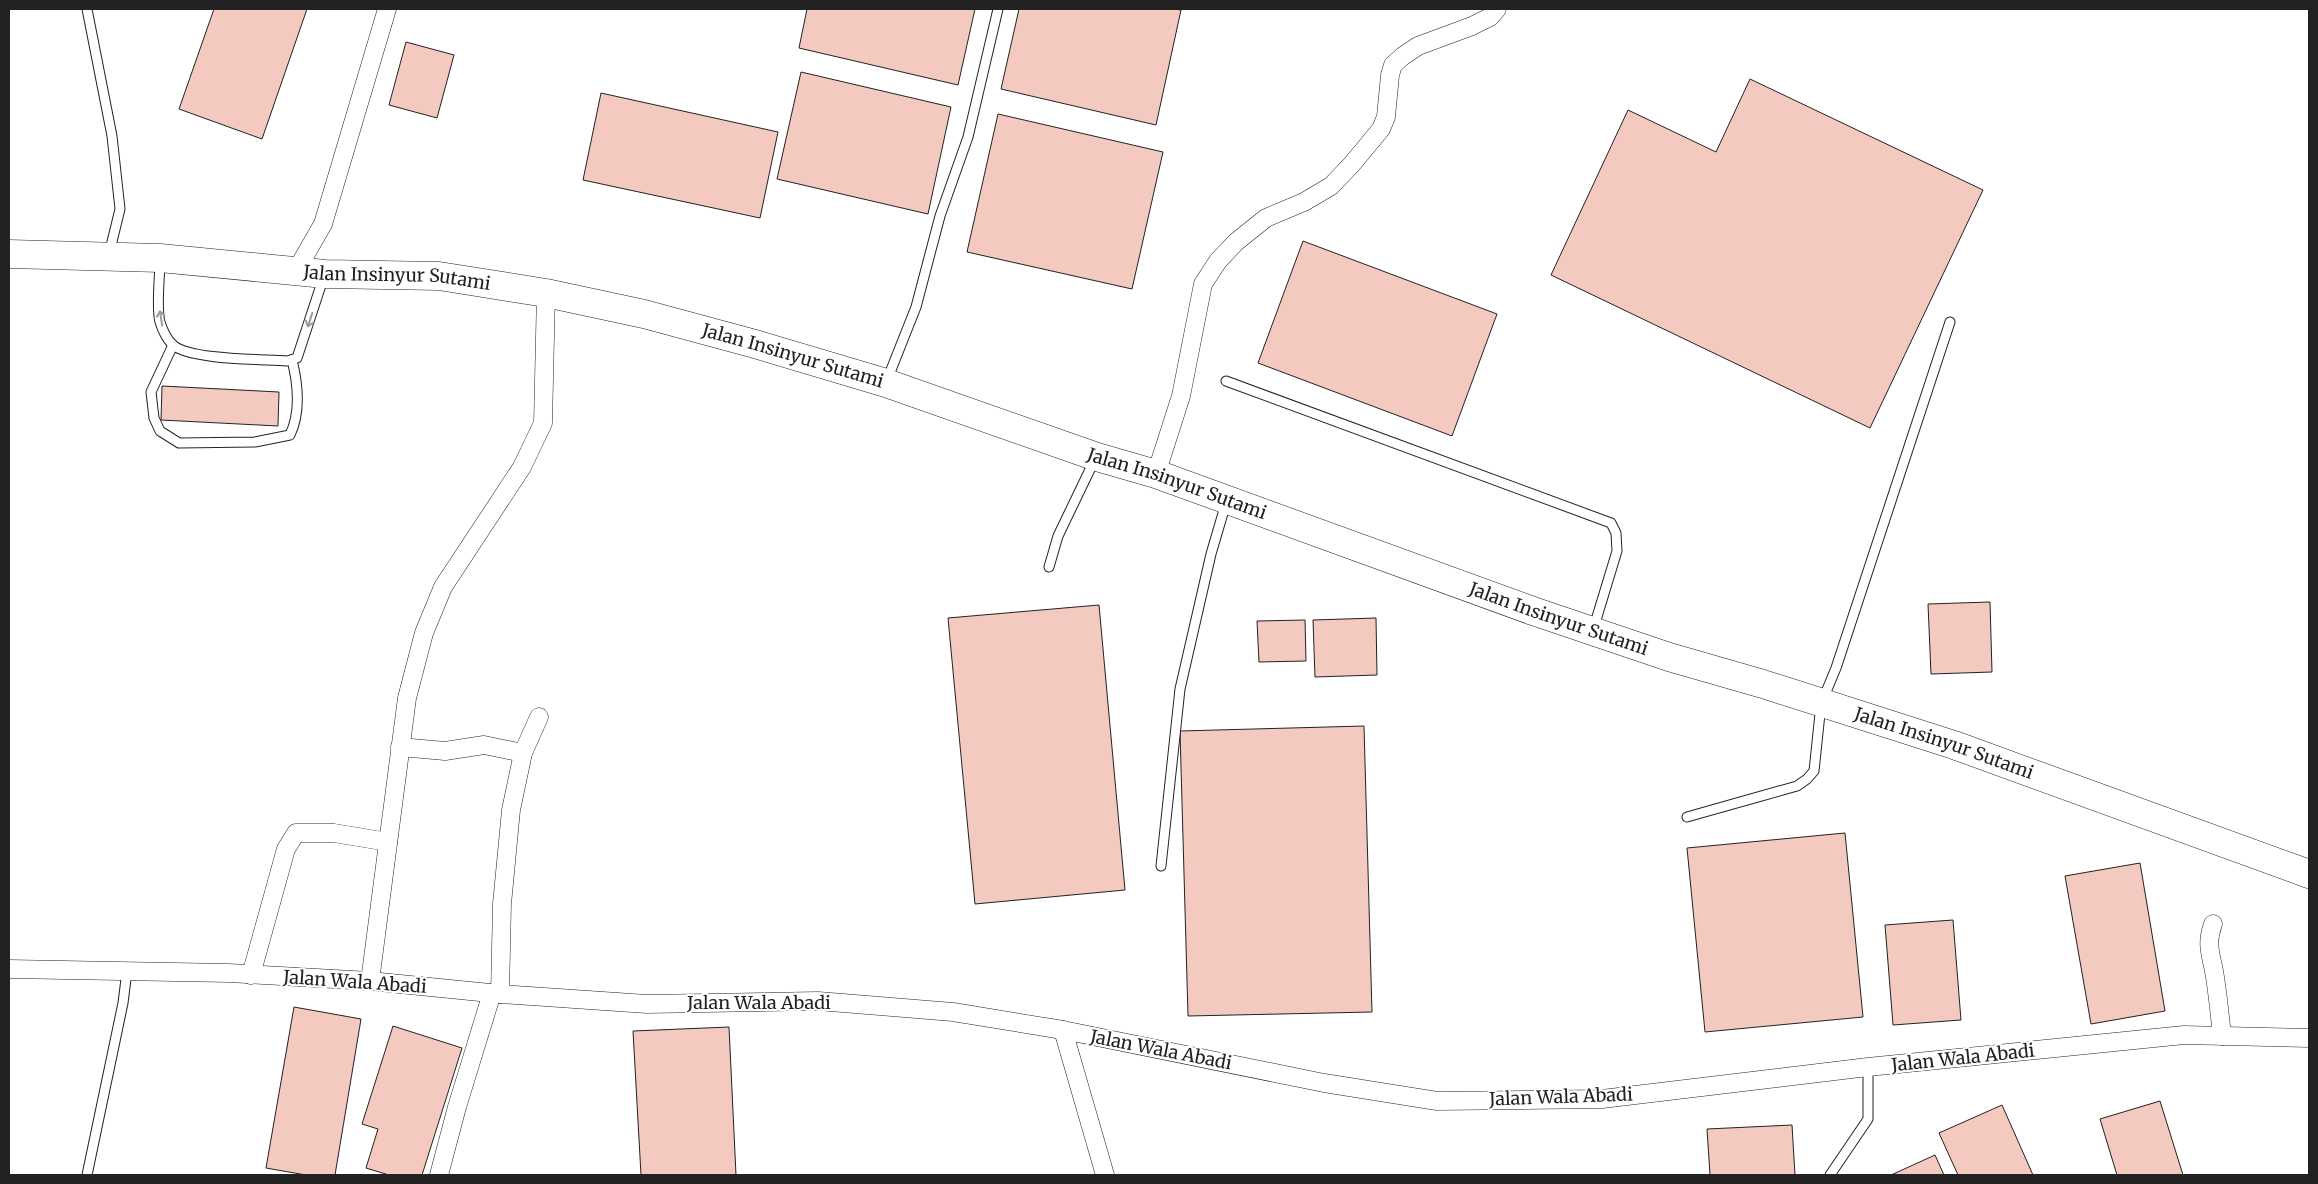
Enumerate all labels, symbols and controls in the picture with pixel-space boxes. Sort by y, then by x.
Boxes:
street label: Jalan Insinyur Sutami [301,260,493,295]
one-way arrow [155,311,165,327]
one-way arrow [305,312,314,327]
street label: Jalan Insinyur Sutami [699,318,887,393]
street label: Jalan Insinyur Sutami [1083,442,1270,524]
street label: Jalan Insinyur Sutami [1465,576,1651,660]
street label: Jalan Insinyur Sutami [1851,702,2037,784]
street label: Jalan Wala Abadi [281,965,428,998]
street label: Jalan Wala Abadi [686,991,831,1014]
street label: Jalan Wala Abadi [1087,1024,1234,1075]
street label: Jalan Wala Abadi [1889,1039,2036,1077]
street label: Jalan Wala Abadi [1488,1082,1633,1111]

